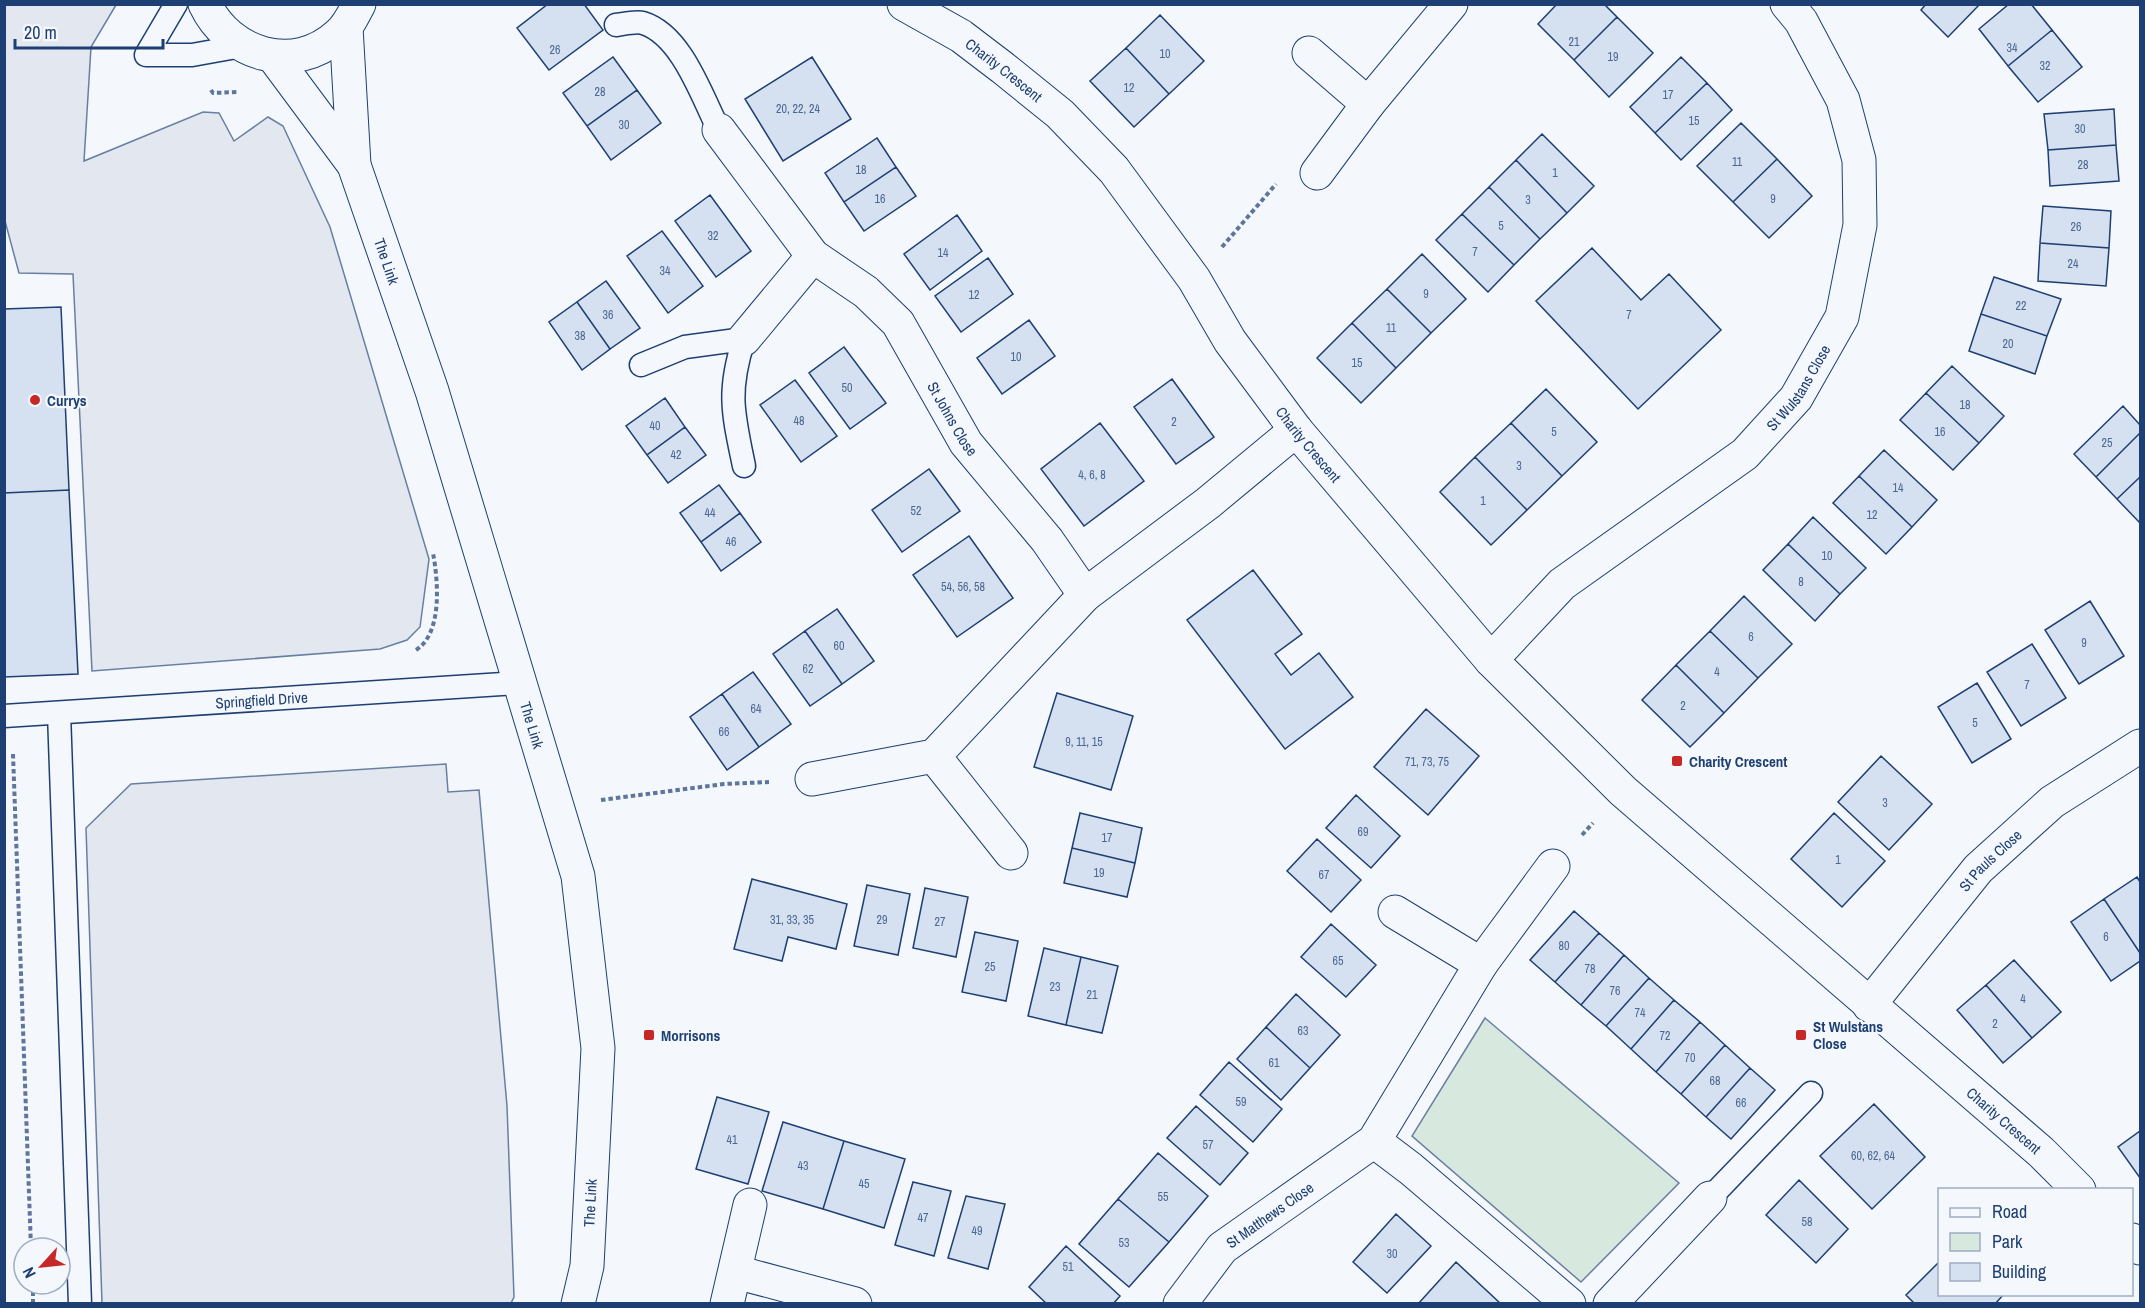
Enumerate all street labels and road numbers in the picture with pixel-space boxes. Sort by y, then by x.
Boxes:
street label: Charity Crescent [961,33,1047,107]
street label: The Link [369,235,405,288]
street label: St Wulstans Close [1761,341,1835,435]
street label: St Johns Close [923,378,983,460]
street label: Charity Crescent [1271,402,1347,487]
street label: Springfield Drive [215,686,308,713]
street label: The Link [516,699,550,752]
street label: St Pauls Close [1954,824,2026,896]
street label: Charity Crescent [1962,1082,2046,1159]
street label: St Matthews Close [1221,1176,1318,1253]
street label: The Link [578,1178,602,1227]

